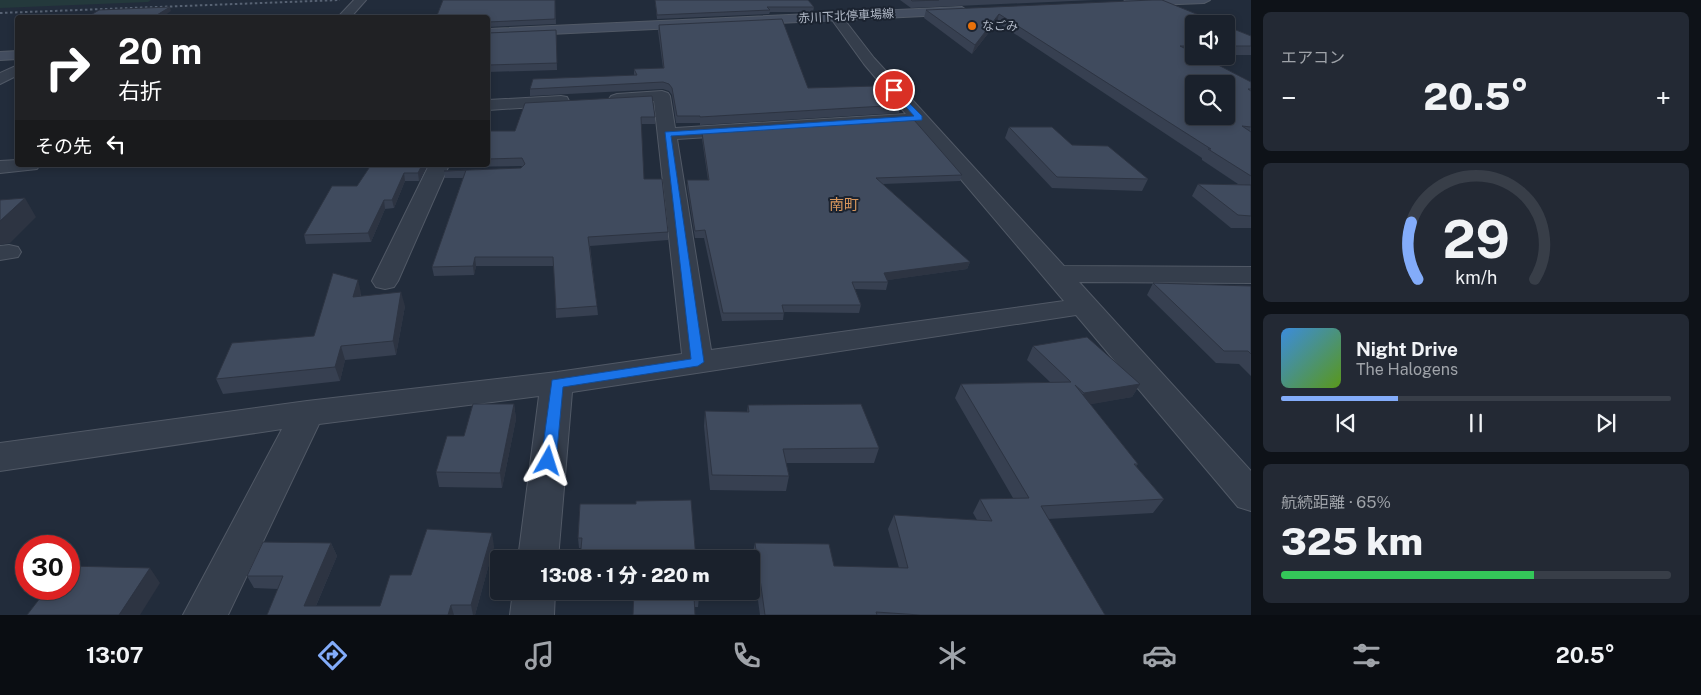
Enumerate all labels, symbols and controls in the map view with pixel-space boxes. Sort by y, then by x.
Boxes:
street label: 赤川下北停車場線 [798,6,894,26]
map controls [1185,15,1235,125]
button: sound [1185,15,1235,65]
place label: なごみ [982,19,1018,33]
marker: なごみ [966,20,978,32]
text: 20 m [118,31,202,72]
icon: right [35,35,100,100]
text: エアコン [1281,48,1345,67]
pin [873,69,915,111]
text: 20.5° [1423,74,1529,119]
button: search [1185,75,1235,125]
icon: arrive [880,76,908,104]
text: 右折 [118,78,162,104]
text: − [1281,81,1297,114]
text: + [1655,81,1671,114]
icon: left [102,130,130,158]
text: その先 [35,135,92,157]
district label: 南町 [829,196,859,213]
text: 29 [1442,209,1510,270]
text: km/h [1455,267,1497,288]
text: Night Drive [1356,338,1458,360]
text: The Halogens [1356,360,1458,379]
icon: previous [1332,409,1360,437]
icon: pause [1462,409,1490,437]
icon: next [1592,409,1620,437]
position arrow [521,434,573,486]
text: 航続距離 · 65% [1281,493,1391,512]
text: 325 km [1281,519,1423,564]
speed limit sign: 30 [15,535,80,600]
text: 13:08 · 1 分 · 220 m [540,564,710,586]
icon: directions [315,638,350,673]
icon: music [522,638,557,673]
icon: phone [729,638,764,673]
icon: climate [935,638,970,673]
icon: car [1142,638,1177,673]
icon: filters [1349,638,1384,673]
text: 13:07 [86,642,143,668]
text: 20.5° [1556,642,1615,668]

